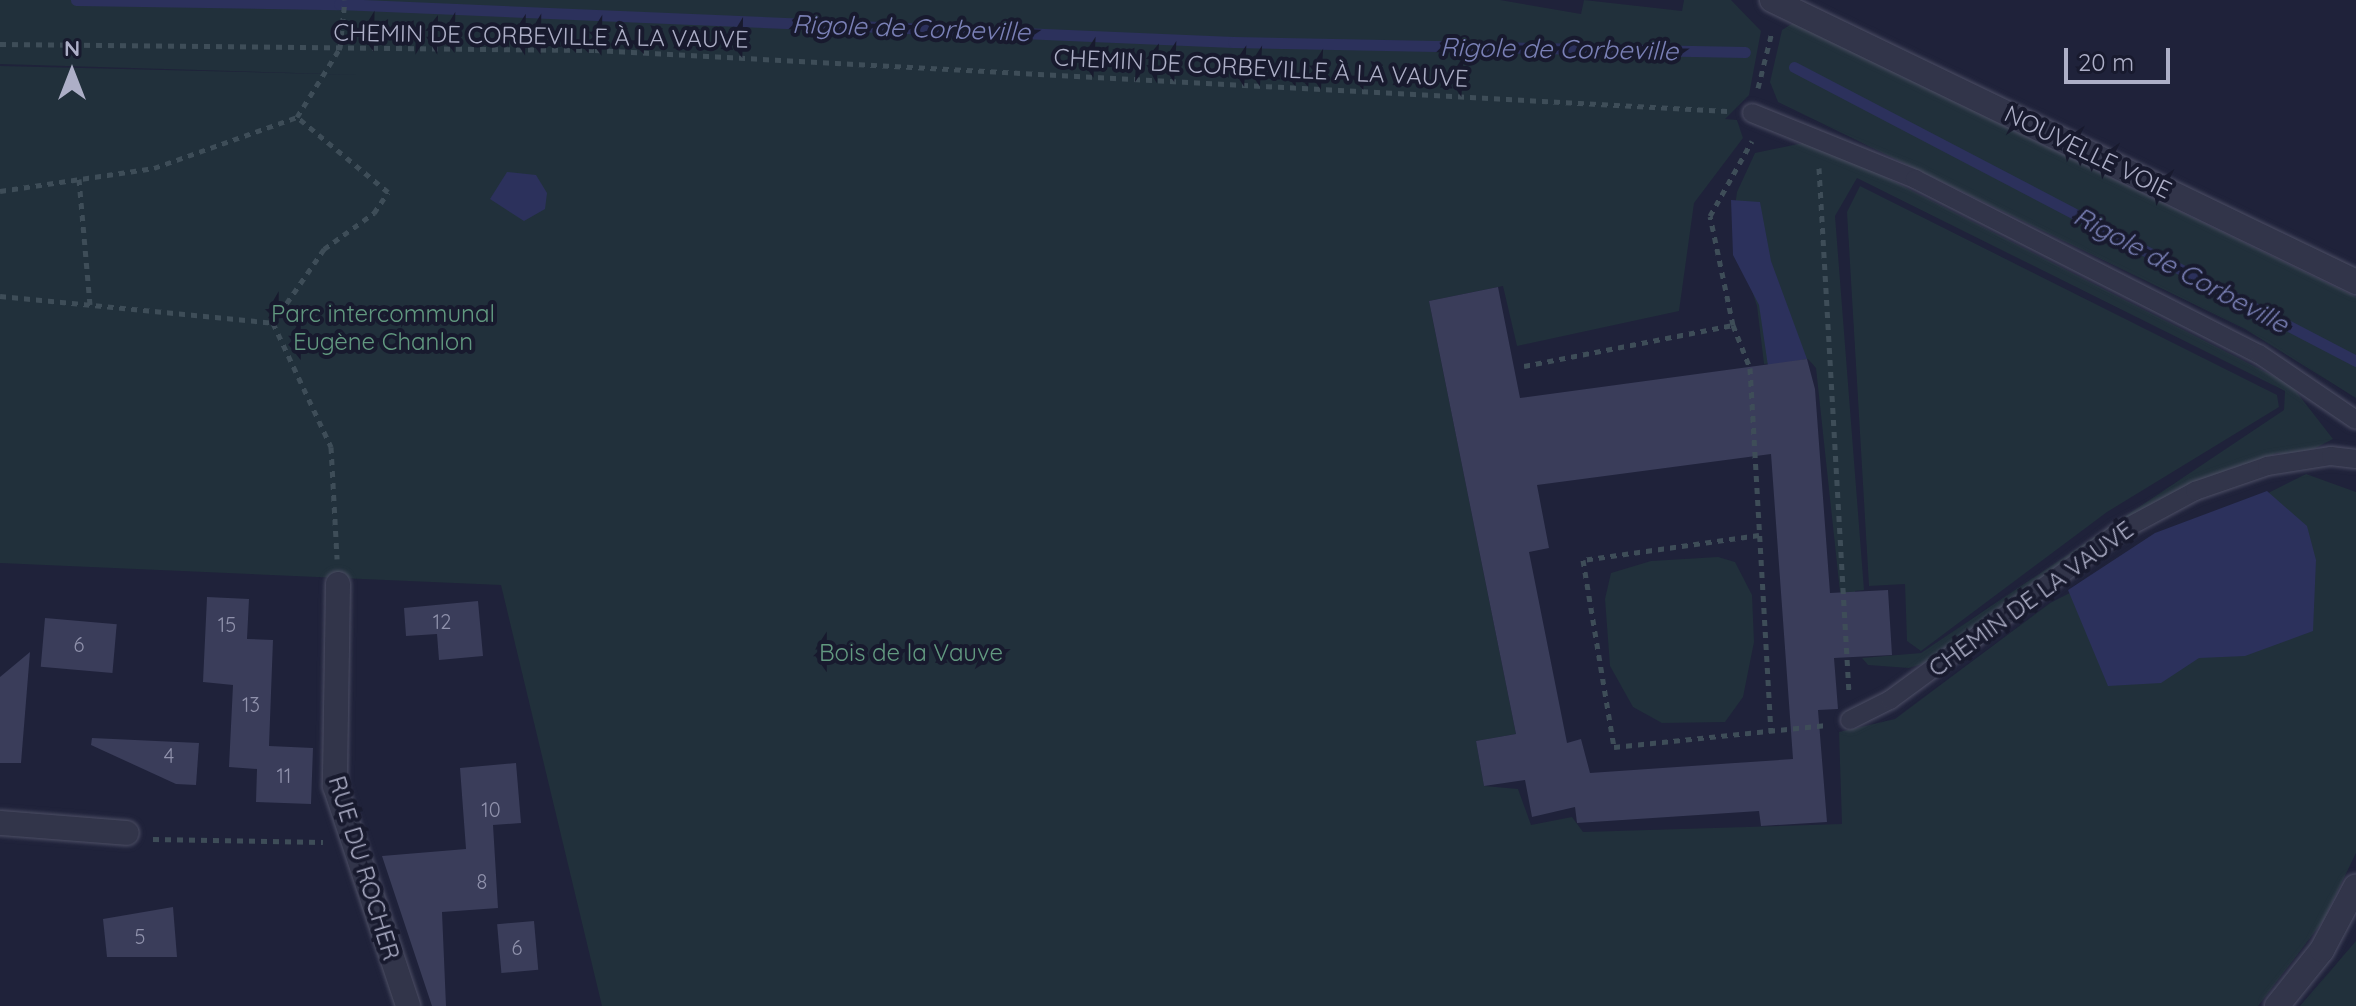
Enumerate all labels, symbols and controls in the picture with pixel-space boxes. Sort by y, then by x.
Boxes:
water label: Rigole de Corbeville [791,8,1031,48]
street label: CHEMIN DE CORBEVILLE À LA VAUVE [333,18,749,54]
water label: Rigole de Corbeville [1440,31,1678,67]
north arrow [32,32,112,112]
scale bar [2068,32,2174,82]
text: N [64,34,80,62]
street label: CHEMIN DE CORBEVILLE À LA VAUVE [1053,43,1469,93]
text: 20 m [2078,47,2134,77]
street label: NOUVELLE VOIE [2000,99,2176,205]
water label: Rigole de Corbeville [2069,200,2293,340]
park label: Parc intercommunal Eugène Chanlon [271,300,495,356]
street label: CHEMIN DE LA VAUVE [1923,515,2139,683]
house number: 12 [433,609,451,633]
house number: 15 [218,612,236,636]
house number: 6 [74,632,84,656]
park label: Bois de la Vauve [819,639,1003,667]
house number: 13 [242,692,260,716]
house number: 4 [164,743,174,767]
house number: 11 [277,763,291,787]
street label: RUE DU ROCHER [322,772,406,964]
house number: 10 [481,797,501,821]
house number: 8 [477,869,487,893]
house number: 5 [135,924,145,948]
house number: 6 [512,935,522,959]

